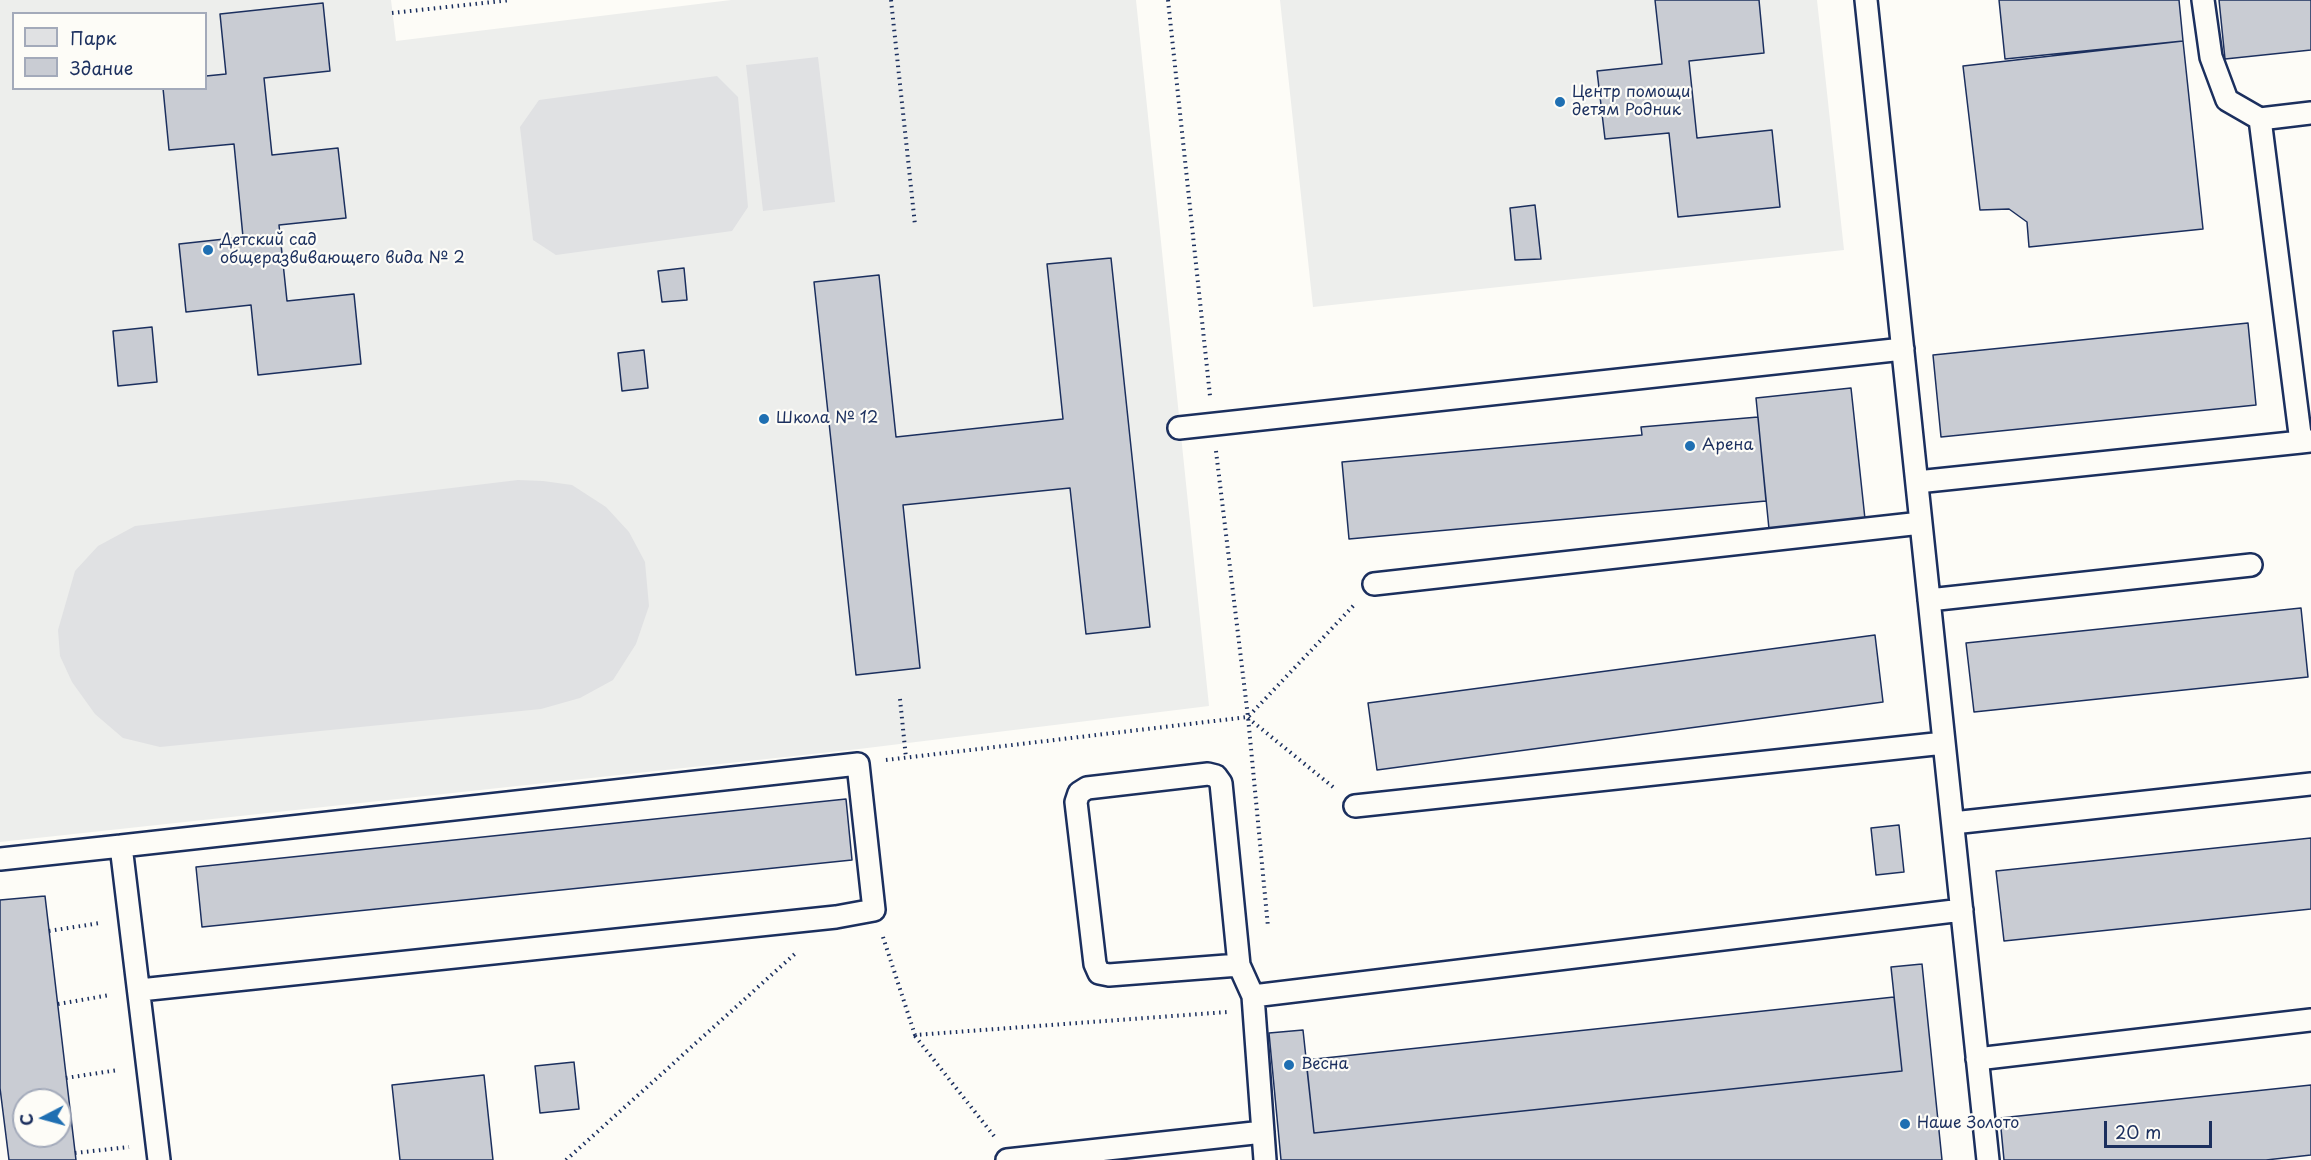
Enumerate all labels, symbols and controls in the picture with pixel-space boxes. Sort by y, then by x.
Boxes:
legend [12,12,207,90]
text: Парк [70,24,116,51]
text: Здание [70,54,133,81]
place label: Центр помощи детям Родник [1572,83,1690,121]
marker: Центр помощи детям Родник [1553,95,1567,109]
place label: Детский сад общеразвивающего вида № 2 [220,231,465,269]
marker: Детский сад общеразвивающего вида № 2 [201,243,215,257]
place label: Школа № 12 [776,409,878,429]
marker: Школа № 12 [757,412,771,426]
place label: Арена [1702,436,1753,456]
marker: Арена [1683,439,1697,453]
place label: Весна [1301,1055,1349,1075]
marker: Весна [1282,1058,1296,1072]
north arrow [12,1088,72,1148]
scale bar [2107,1109,2215,1147]
text: С [14,1112,39,1127]
place label: Наше Золото [1917,1114,2019,1134]
marker: Наше Золото [1898,1117,1912,1131]
text: 20 m [2115,1118,2161,1145]

